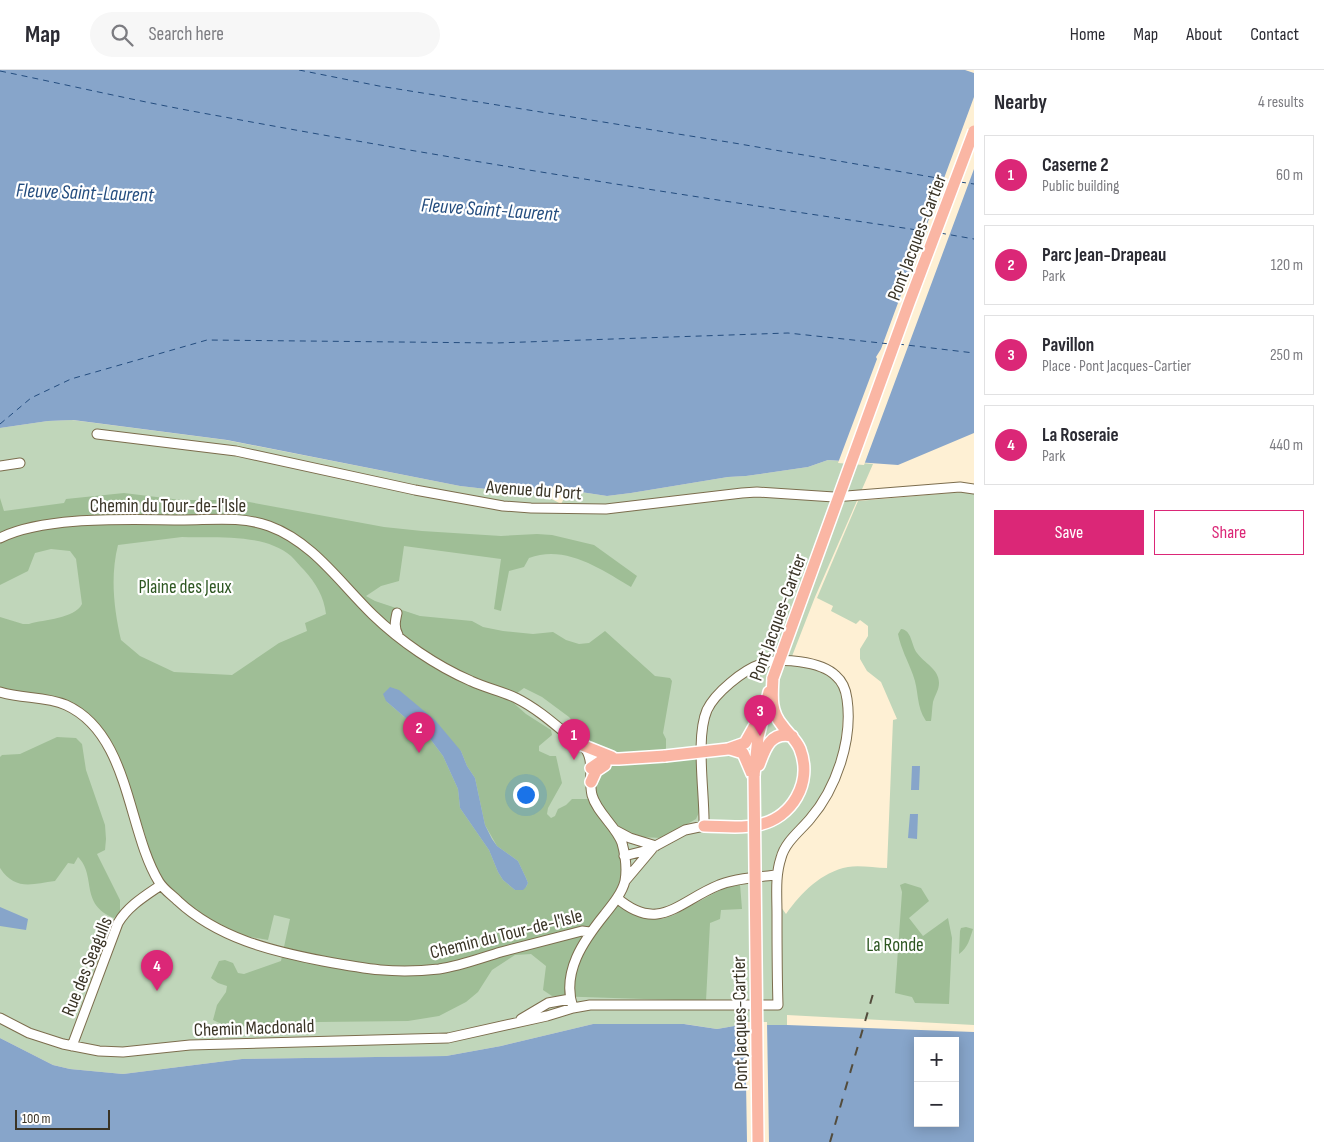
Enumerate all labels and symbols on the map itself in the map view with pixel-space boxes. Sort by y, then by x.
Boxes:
street label: Pont Jacques-Cartier [883,171,952,304]
water label: Fleuve Saint-Laurent [16,179,155,207]
water label: Fleuve Saint-Laurent [420,193,561,227]
street label: Avenue du Port [484,476,583,505]
street label: Chemin du Tour-de-l'Isle [90,495,246,518]
street label: Pont Jacques-Cartier [745,550,812,684]
park label: Plaine des Jeux [138,576,232,599]
pin: 3 [744,695,776,736]
pin: 2 [403,712,435,753]
pin: 1 [558,719,590,760]
your location [513,782,539,808]
street label: Chemin du Tour-de-l'Isle [428,904,585,965]
street label: Rue des Seagulls [57,913,118,1020]
park label: La Ronde [866,934,924,957]
pin: 4 [141,950,173,991]
street label: Pont Jacques-Cartier [728,956,753,1090]
street label: Chemin Macdonald [193,1015,315,1042]
scale bar [15,1107,110,1130]

